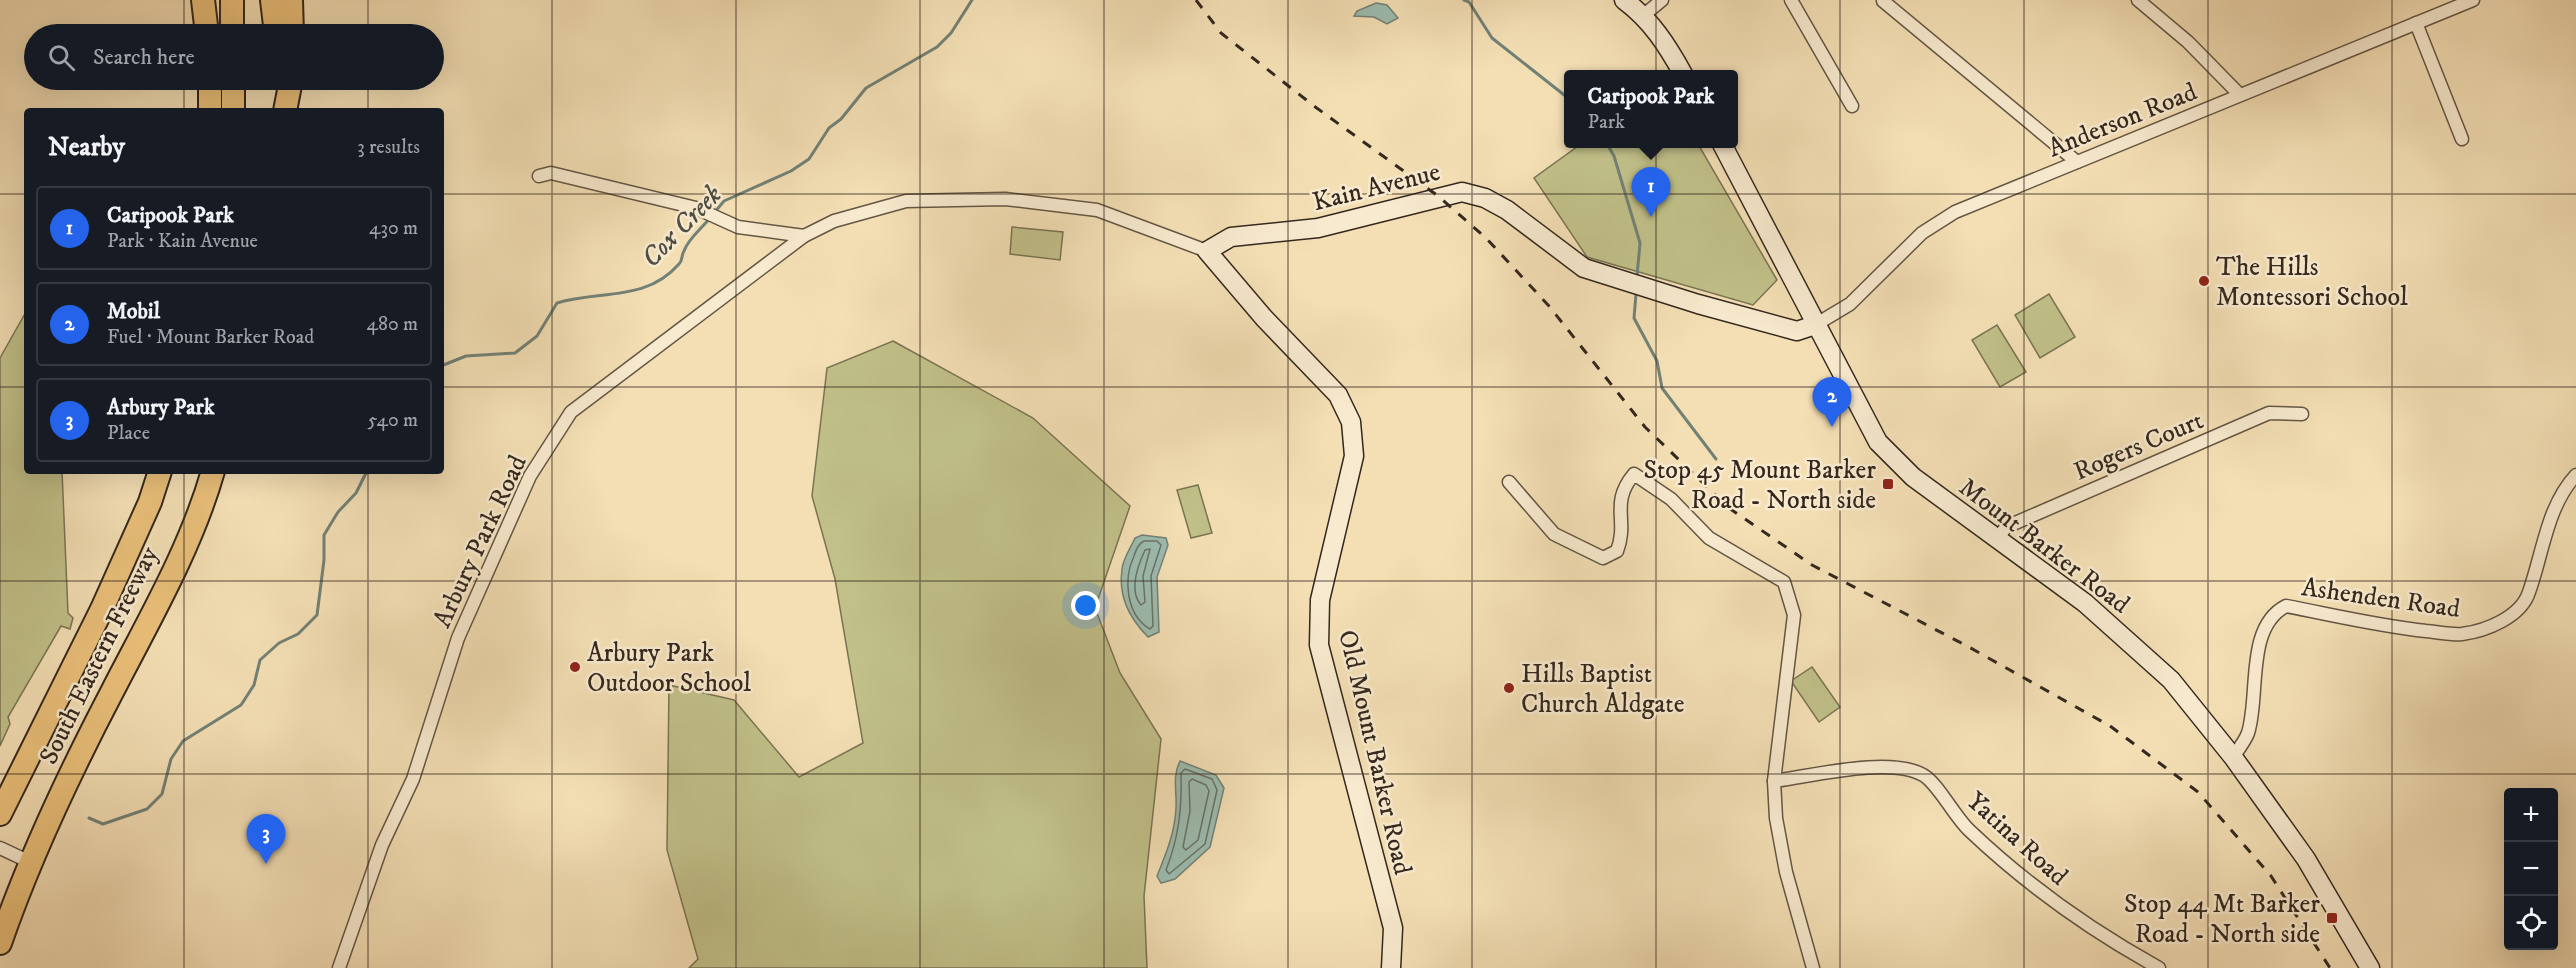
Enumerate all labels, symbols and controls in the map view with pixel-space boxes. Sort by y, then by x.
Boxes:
search box [24,24,444,90]
icon: search [45,41,78,74]
text: Search here [93,44,195,71]
popup [1564,70,1738,148]
street label: Anderson Road [2043,76,2202,165]
text: Caripook Park [1588,83,1714,110]
text: Park [1588,110,1625,135]
text: Nearby [48,131,125,164]
text: 3 results [357,135,420,160]
street label: Kain Avenue [1309,156,1443,219]
pin: 1 [1632,168,1670,217]
water label: Cox Creek [634,178,730,275]
text: Caripook Park [107,202,234,229]
text: 1 [66,216,73,241]
text: 430 m [369,216,418,241]
text: Park · Kain Avenue [107,229,258,254]
place label: The Hills Montessori School [2216,251,2408,314]
marker: The Hills Montessori School [2197,274,2211,288]
text: Mobil [107,298,160,325]
text: 2 [65,312,74,337]
text: 480 m [366,312,418,337]
text: Fuel · Mount Barker Road [107,325,314,350]
pin: 2 [1812,378,1852,427]
text: Arbury Park [107,394,215,421]
street label: Rogers Court [2069,404,2208,488]
text: 3 [66,408,73,433]
text: 540 m [368,408,418,433]
text: Place [107,421,150,446]
street label: Arbury Park Road [426,450,535,633]
place label: Stop 45 Mount Barker Road - North side [1643,454,1876,517]
street label: Mount Barker Road [1952,471,2136,621]
marker: Stop 45 Mount Barker Road - North side [1881,477,1895,491]
street label: South Eastern Freeway [32,541,167,770]
street label: Ashenden Road [2299,571,2462,626]
your location [1071,591,1100,620]
street label: Old Mount Barker Road [1330,627,1419,878]
place label: Arbury Park Outdoor School [587,637,751,700]
place label: Hills Baptist Church Aldgate [1521,658,1684,721]
marker: Arbury Park Outdoor School [568,660,582,674]
marker: Hills Baptist Church Aldgate [1502,681,1516,695]
street label: Yatina Road [1960,785,2074,893]
map controls [2504,788,2558,950]
button: + [2504,788,2558,842]
pin: 3 [246,814,286,864]
button: − [2504,842,2558,896]
place label: Stop 44 Mt Barker Road - North side [2124,888,2320,951]
button: locate [2504,896,2558,950]
marker: Stop 44 Mt Barker Road - North side [2325,911,2339,925]

